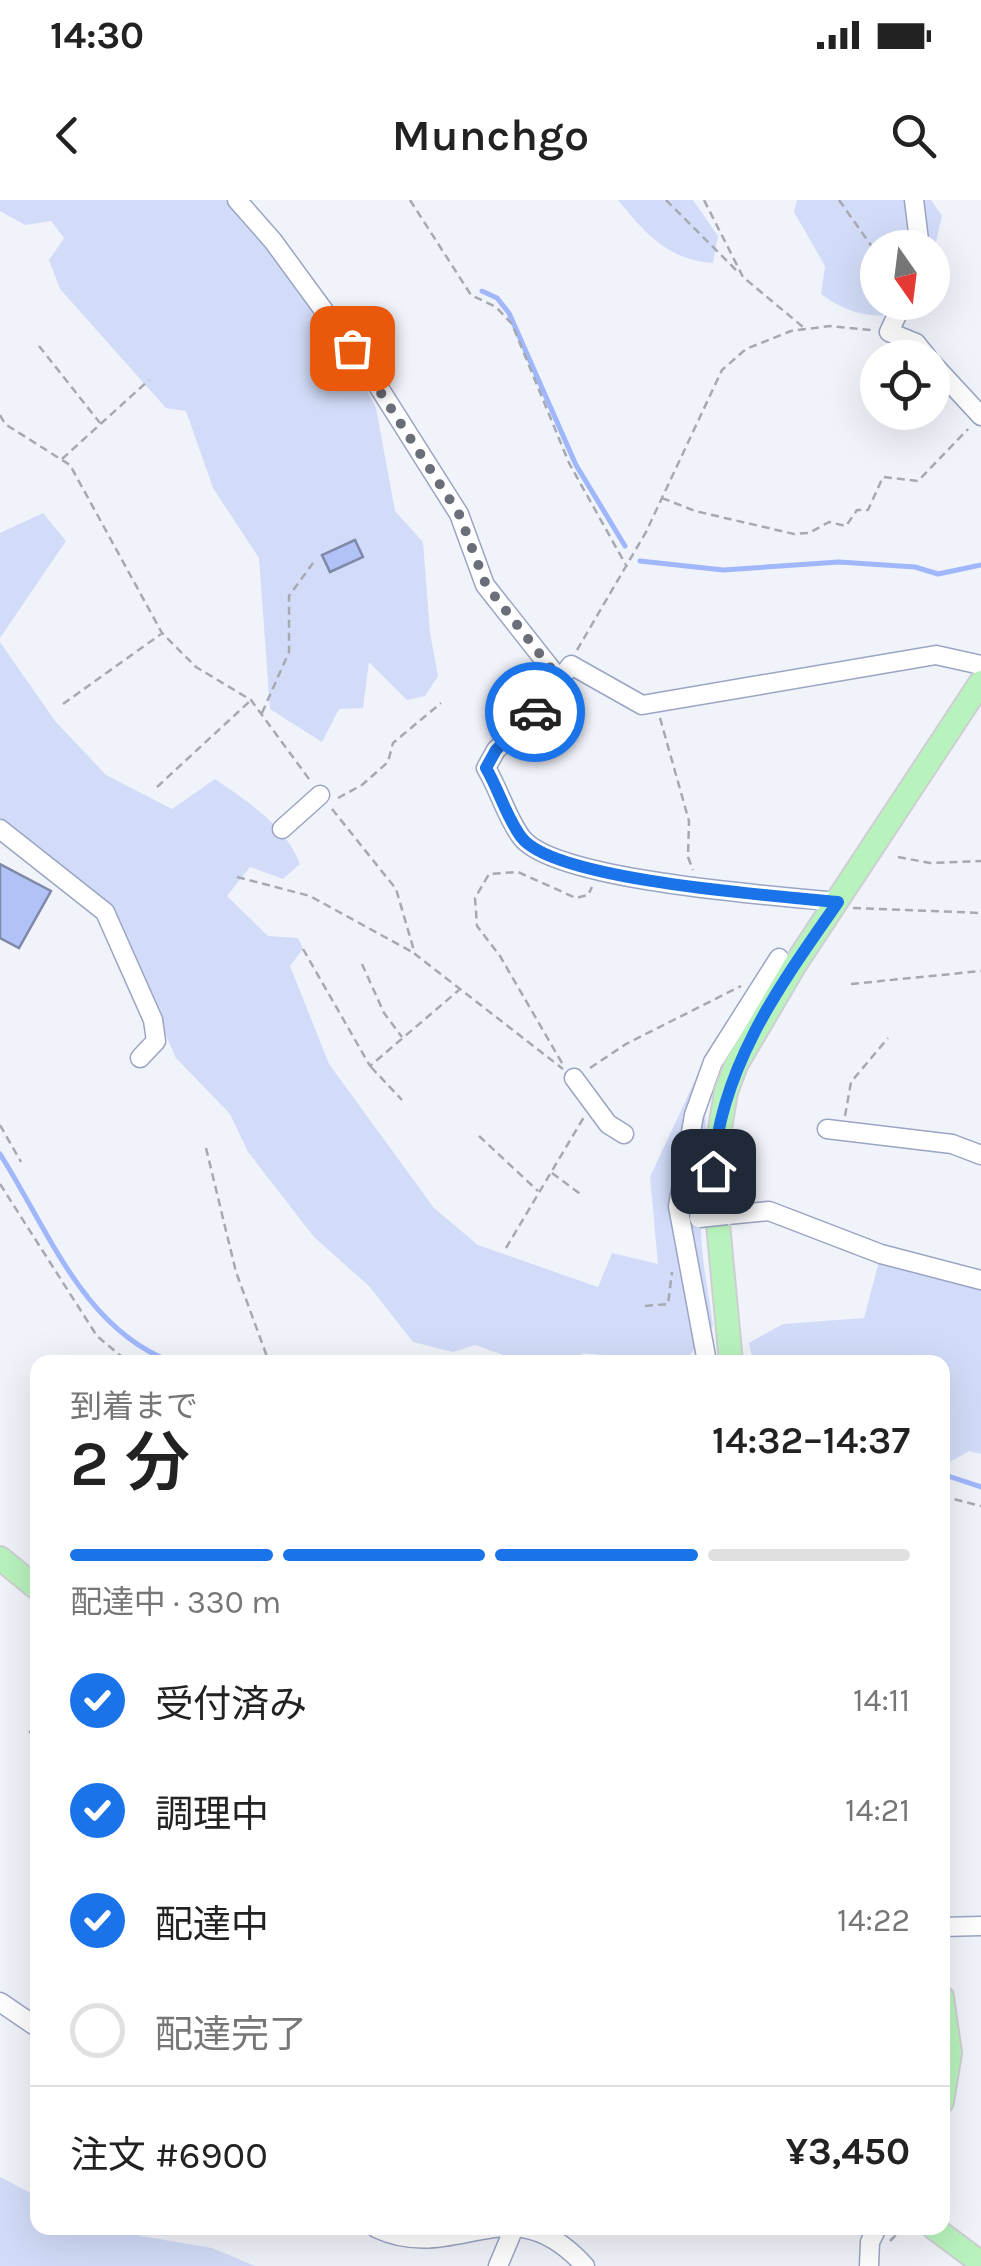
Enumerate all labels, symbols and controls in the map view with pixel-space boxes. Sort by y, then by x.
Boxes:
text: 14:30 [50,13,144,58]
icon: back [40,108,95,163]
icon: search [886,108,941,163]
text: Munchgo [392,109,589,161]
north arrow [860,230,950,320]
map controls [860,230,950,430]
pin [310,306,395,391]
icon: bag [325,321,380,376]
button: locate [860,340,950,430]
courier [485,662,585,762]
icon: car [508,685,563,740]
pin [671,1129,756,1214]
icon: home [686,1144,741,1199]
text: 到着まで [70,1388,198,1425]
text: 14:32–14:37 [712,1418,910,1463]
text: 2 分 [70,1425,190,1501]
text: 配達中 · 330 m [70,1584,281,1621]
icon: check [70,1673,125,1728]
text: 受付済み [155,1682,307,1727]
text: 14:11 [853,1682,910,1719]
icon: check [70,1783,125,1838]
text: 調理中 [155,1792,269,1837]
text: 14:21 [845,1792,910,1829]
icon: check [70,1893,125,1948]
text: 配達中 [155,1902,269,1947]
text: 14:22 [837,1902,910,1939]
text: 配達完了 [155,2012,307,2057]
text: ¥3,450 [786,2129,910,2174]
text: 注文 #6900 [70,2133,268,2178]

